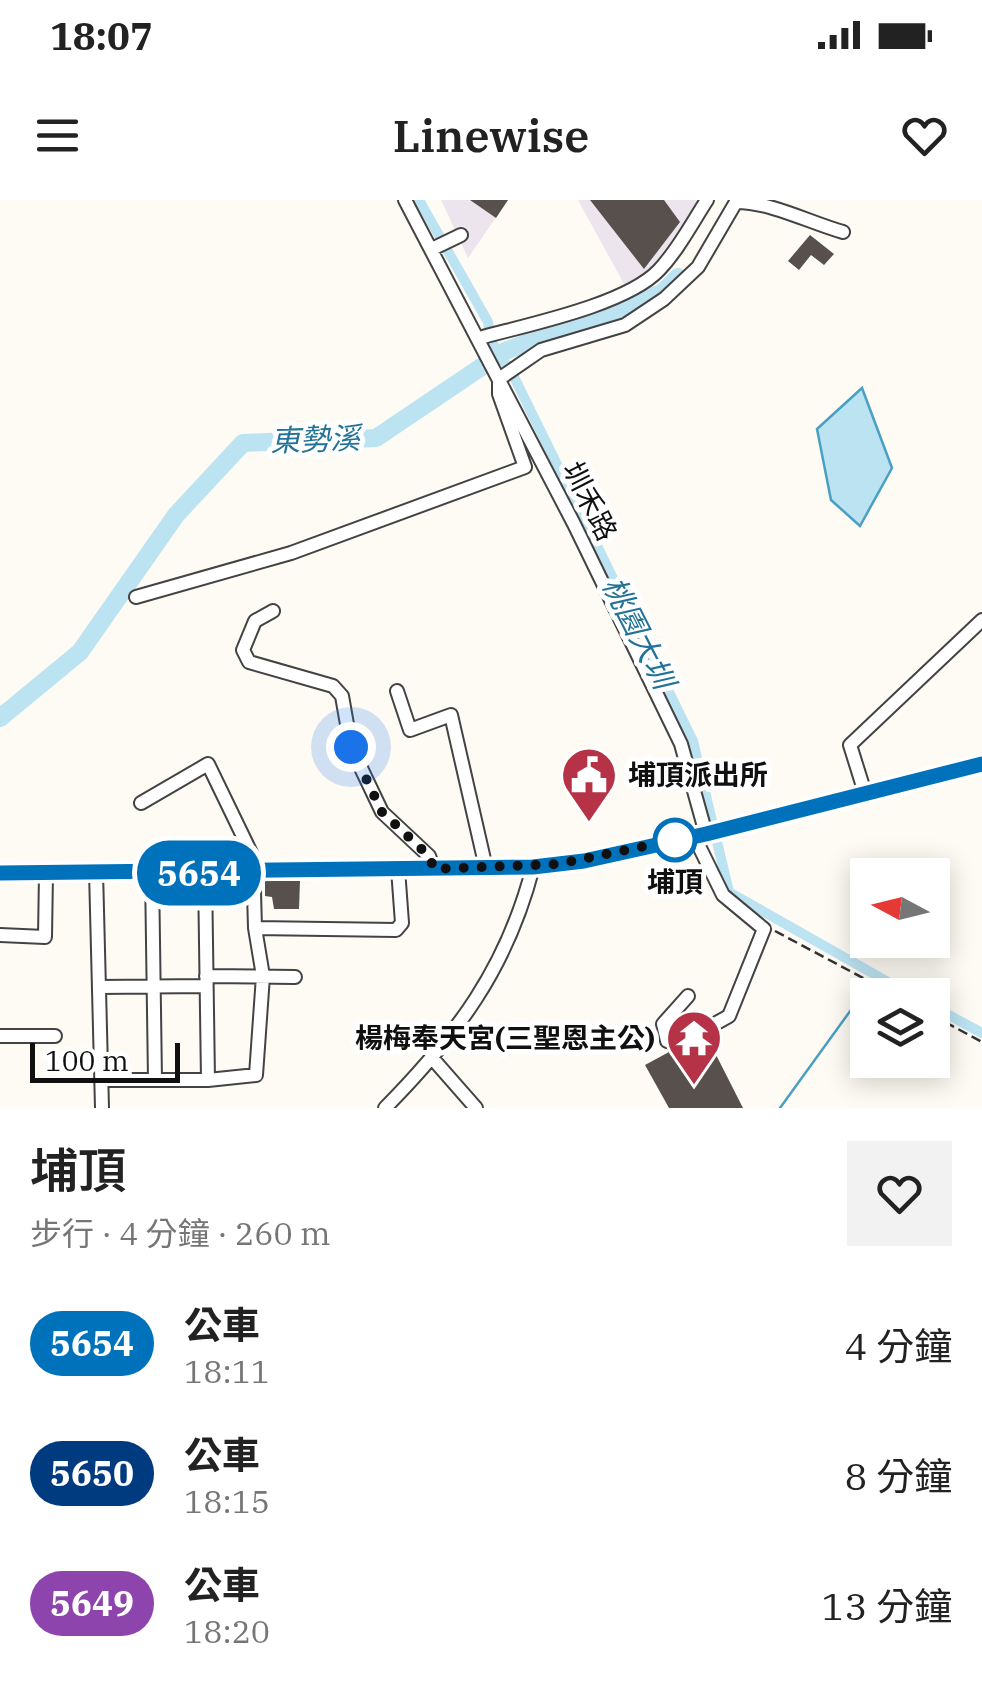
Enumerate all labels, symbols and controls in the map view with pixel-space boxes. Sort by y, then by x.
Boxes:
text: 18:07 [50,11,153,60]
text: Linewise [393,106,589,164]
icon: menu [30,108,85,163]
icon: heart [897,108,952,163]
water label: 東勢溪 [269,417,365,460]
street label: 圳禾路 [555,455,626,547]
water label: 桃園大圳 [595,570,686,698]
your location [326,722,376,772]
public building icon: 埔頂派出所 [559,745,619,824]
place label: 埔頂派出所 [628,756,768,793]
marker: 埔頂 [654,819,696,861]
line badge: 5654 [129,840,269,906]
text: 5654 [157,850,241,896]
north arrow [850,858,950,958]
map controls [850,858,950,1078]
place label: 埔頂 [647,863,703,900]
button: layers [850,978,950,1078]
temple icon: 楊梅奉天宮(三聖恩主公) [664,1008,724,1087]
place label: 楊梅奉天宮(三聖恩主公) [355,1019,655,1056]
scale bar [30,1038,180,1083]
text: 100 m [45,1042,129,1079]
text: 埔頂 [30,1139,126,1201]
button: heart [847,1141,952,1246]
text: 步行 · 4 分鐘 · 260 m [30,1212,331,1254]
text: 公車 [184,1300,260,1349]
text: 5654 [50,1320,134,1366]
text: 4 分鐘 [844,1321,952,1370]
text: 18:11 [184,1350,270,1392]
text: 公車 [184,1430,260,1479]
text: 5650 [50,1450,134,1496]
text: 8 分鐘 [844,1451,952,1500]
text: 18:15 [184,1480,270,1522]
text: 公車 [184,1560,260,1609]
text: 5649 [50,1580,134,1626]
text: 13 分鐘 [822,1581,952,1630]
text: 18:20 [184,1610,270,1652]

